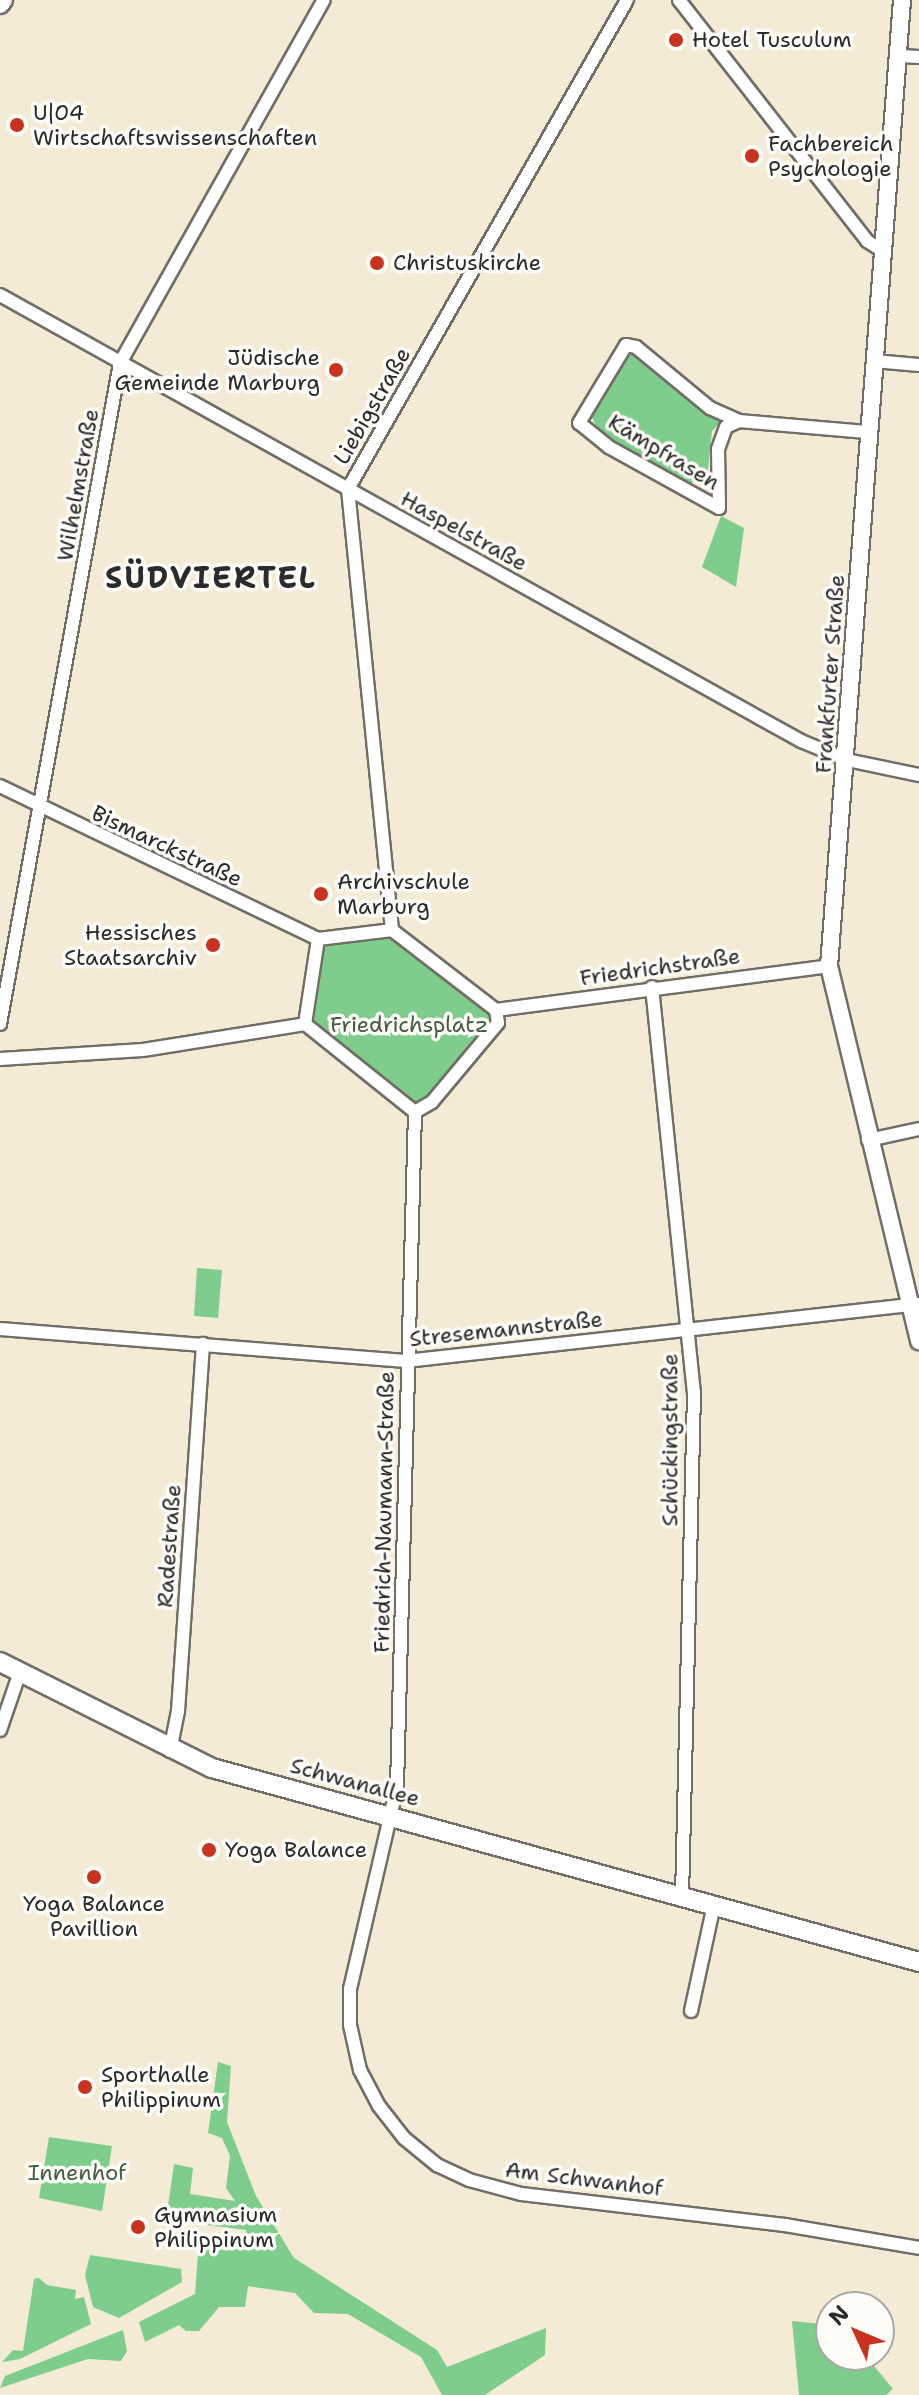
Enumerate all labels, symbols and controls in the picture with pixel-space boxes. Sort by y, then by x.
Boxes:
place label: Hotel Tusculum [692,27,852,53]
marker: Hotel Tusculum [667,31,685,49]
place label: U|04 Wirtschaftswissenschaften [33,99,317,150]
marker: U|04 Wirtschaftswissenschaften [8,116,26,134]
place label: Fachbereich Psychologie [768,130,894,182]
marker: Fachbereich Psychologie [743,147,761,165]
place label: Christuskirche [393,250,541,276]
marker: Christuskirche [368,254,386,272]
street label: Liebigstraße [328,343,416,469]
place label: Jüdische Gemeinde Marburg [114,344,320,396]
marker: Jüdische Gemeinde Marburg [327,361,345,379]
street label: Wilhelmstraße [52,407,104,563]
street label: Kämpfrasen [604,408,724,496]
street label: Haspelstraße [396,485,532,577]
district label: SÜDVIERTEL [105,560,317,596]
street label: Frankfurter Straße [810,574,850,774]
street label: Bismarckstraße [87,800,247,892]
place label: Archivschule Marburg [337,868,470,920]
marker: Archivschule Marburg [312,885,330,903]
place label: Hessisches Staatsarchiv [64,919,197,970]
marker: Hessisches Staatsarchiv [204,936,222,954]
street label: Friedrichstraße [578,943,742,991]
park label: Friedrichsplatz [330,1012,488,1038]
street label: Stresemannstraße [408,1306,604,1352]
street label: Schückingstraße [657,1353,683,1527]
street label: Friedrich-Naumann-Straße [368,1371,400,1653]
street label: Radestraße [152,1484,186,1608]
street label: Schwanallee [287,1752,423,1812]
place label: Yoga Balance [225,1837,367,1863]
marker: Yoga Balance [200,1841,218,1859]
marker: Yoga Balance Pavillion [85,1868,103,1886]
place label: Yoga Balance Pavillion [23,1890,165,1942]
place label: Sporthalle Philippinum [101,2061,221,2112]
marker: Sporthalle Philippinum [76,2078,94,2096]
street label: Am Schwanhof [504,2156,664,2202]
park label: Innenhof [28,2160,126,2186]
place label: Gymnasium Philippinum [154,2201,277,2252]
marker: Gymnasium Philippinum [129,2218,147,2236]
north arrow [815,2291,895,2371]
text: N [822,2299,855,2332]

